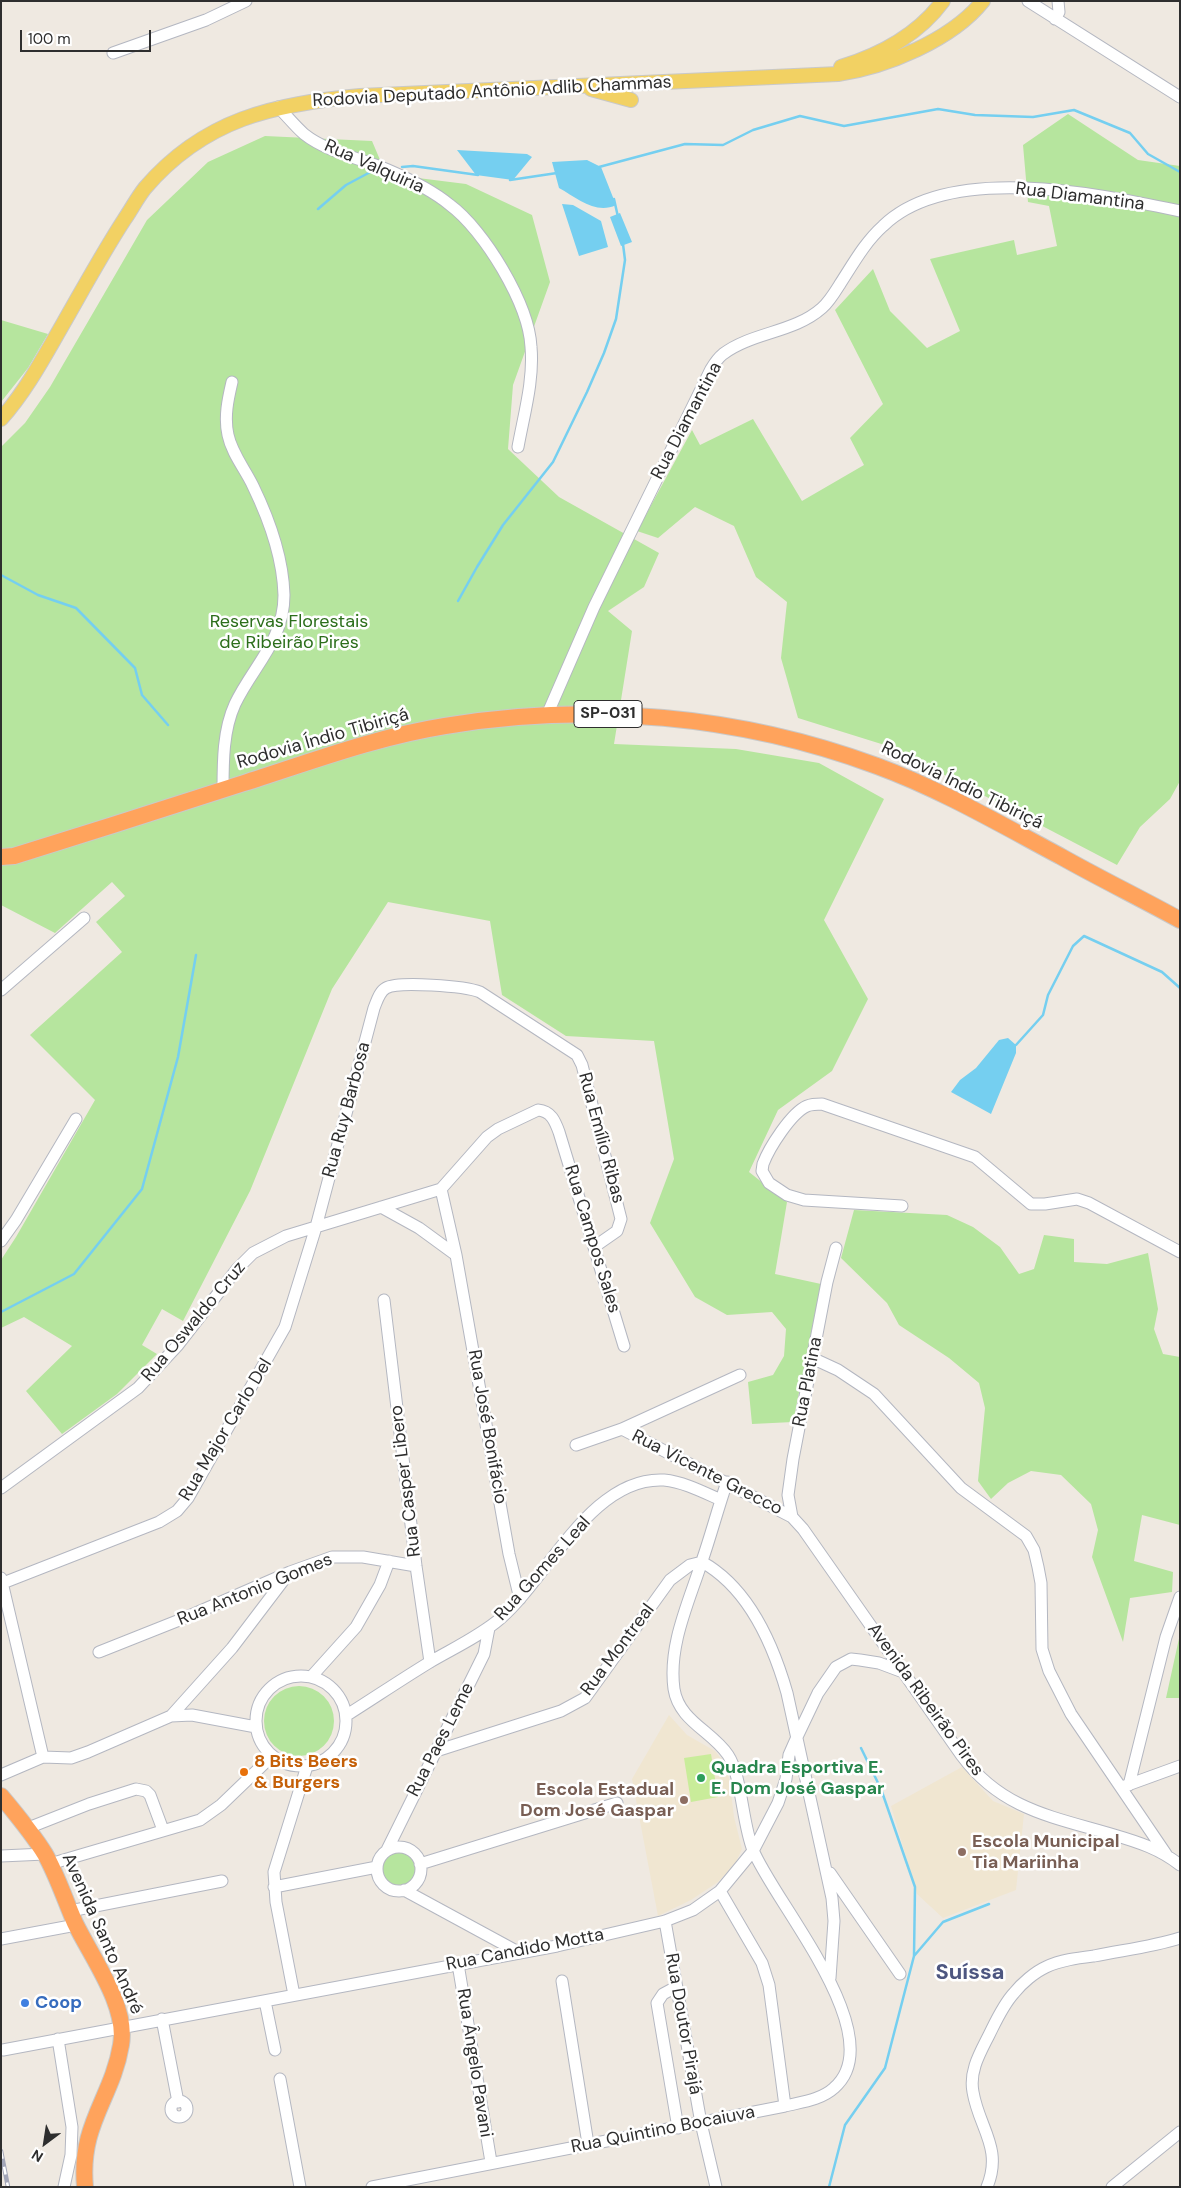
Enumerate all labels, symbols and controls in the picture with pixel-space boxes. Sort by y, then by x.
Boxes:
scale bar [22,20,154,52]
text: 100 m [28,29,71,49]
street label: Rodovia Deputado Antônio Adlib Chammas [312,72,672,112]
street label: Rua Valquiria [321,135,427,199]
street label: Rua Diamantina [1014,178,1146,216]
street label: Rua Diamantina [647,359,727,483]
park label: Reservas Florestais de Ribeirão Pires [210,611,368,654]
road number: SP-031 [574,701,642,728]
street label: Rodovia Índio Tibiriçá [235,704,411,774]
street label: Rodovia Índio Tibiriçá [878,737,1046,835]
street label: Rua Ruy Barbosa [319,1040,375,1180]
street label: Rua Emílio Ribas [573,1070,629,1206]
street label: Rua Campos Sales [559,1162,625,1316]
street label: Rua Oswaldo Cruz [137,1257,251,1387]
street label: Rua Platina [789,1335,827,1429]
street label: Rua José Bonifácio [463,1348,511,1506]
street label: Rua Major Carlo Del [175,1355,277,1505]
street label: Rua Casper Libero [386,1404,426,1558]
street label: Rua Vicente Grecco [628,1426,786,1520]
street label: Rua Gomes Leal [490,1512,596,1626]
street label: Rua Antonio Gomes [174,1549,336,1631]
street label: Rua Montreal [577,1600,659,1700]
street label: Avenida Ribeirão Pires [862,1619,988,1781]
street label: Rua Paes Leme [403,1679,479,1801]
place label: 8 Bits Beers & Burgers [254,1751,358,1794]
place label: Quadra Esportiva E. E. Dom José Gaspar [711,1757,884,1800]
marker: 8 Bits Beers & Burgers [238,1766,250,1778]
marker: Quadra Esportiva E. E. Dom José Gaspar [695,1772,707,1784]
place label: Escola Estadual Dom José Gaspar [520,1779,674,1822]
marker: Escola Estadual Dom José Gaspar [678,1794,690,1806]
place label: Escola Municipal Tia Mariinha [972,1831,1120,1874]
marker: Escola Municipal Tia Mariinha [956,1846,968,1858]
street label: Avenida Santo André [57,1850,147,2018]
street label: Rua Candido Motta [444,1924,606,1976]
street label: Rua Doutor Pirajá [660,1952,706,2096]
district label: Suíssa [935,1960,1005,1986]
street label: Rua Ângelo Pavani [452,1987,496,2139]
place label: Coop [35,1992,82,2014]
marker: Coop [19,1997,31,2009]
street label: Rua Quintino Bocaiuva [569,2102,757,2158]
north arrow [20,2118,70,2168]
text: N [28,2146,46,2166]

